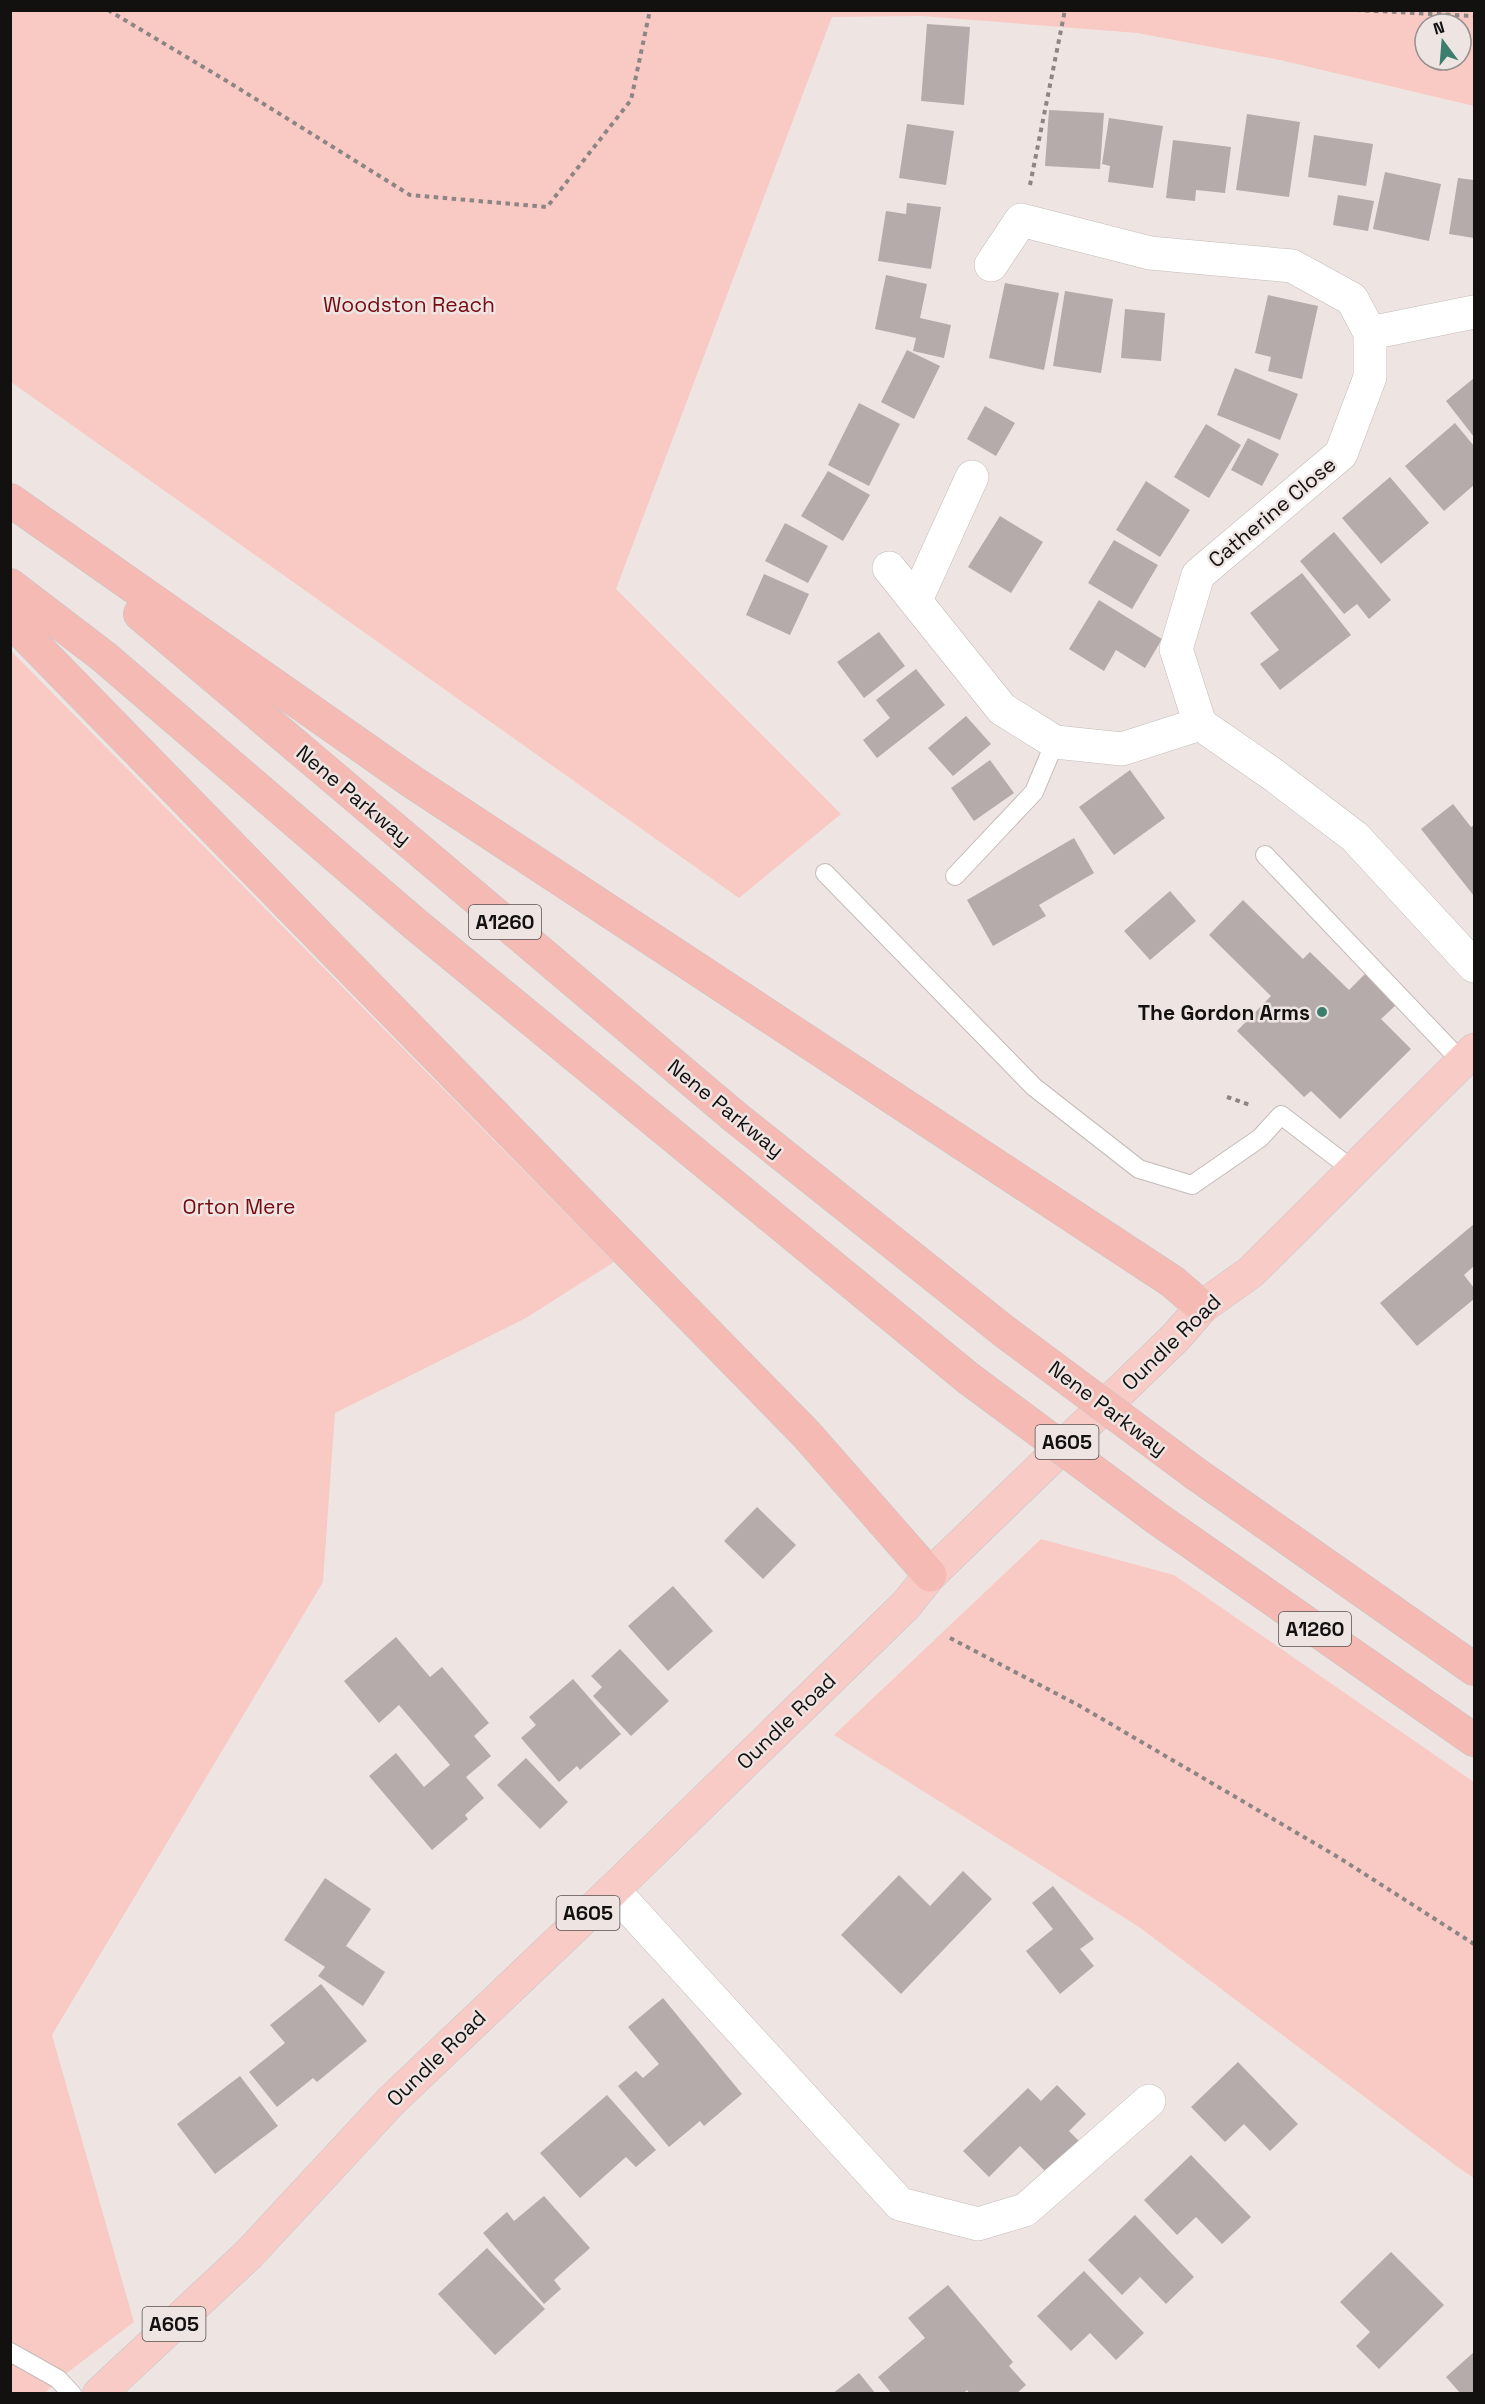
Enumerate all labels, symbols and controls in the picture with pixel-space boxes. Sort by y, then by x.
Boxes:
north arrow [1413,12,1473,72]
text: N [1431,16,1447,40]
park label: Woodston Reach [323,291,495,318]
street label: Catherine Close [1203,451,1341,573]
street label: Nene Parkway [291,739,417,851]
road number: A1260 [469,905,541,939]
place label: The Gordon Arms [1138,999,1310,1026]
marker: The Gordon Arms [1315,1005,1329,1019]
street label: Nene Parkway [662,1053,790,1163]
park label: Orton Mere [182,1193,296,1220]
street label: Oundle Road [1116,1288,1226,1396]
street label: Nene Parkway [1043,1354,1173,1462]
road number: A605 [1036,1425,1098,1459]
road number: A1260 [1279,1612,1351,1646]
street label: Oundle Road [731,1667,841,1775]
road number: A605 [556,1896,620,1930]
street label: Oundle Road [381,2004,491,2112]
road number: A605 [142,2307,206,2341]

